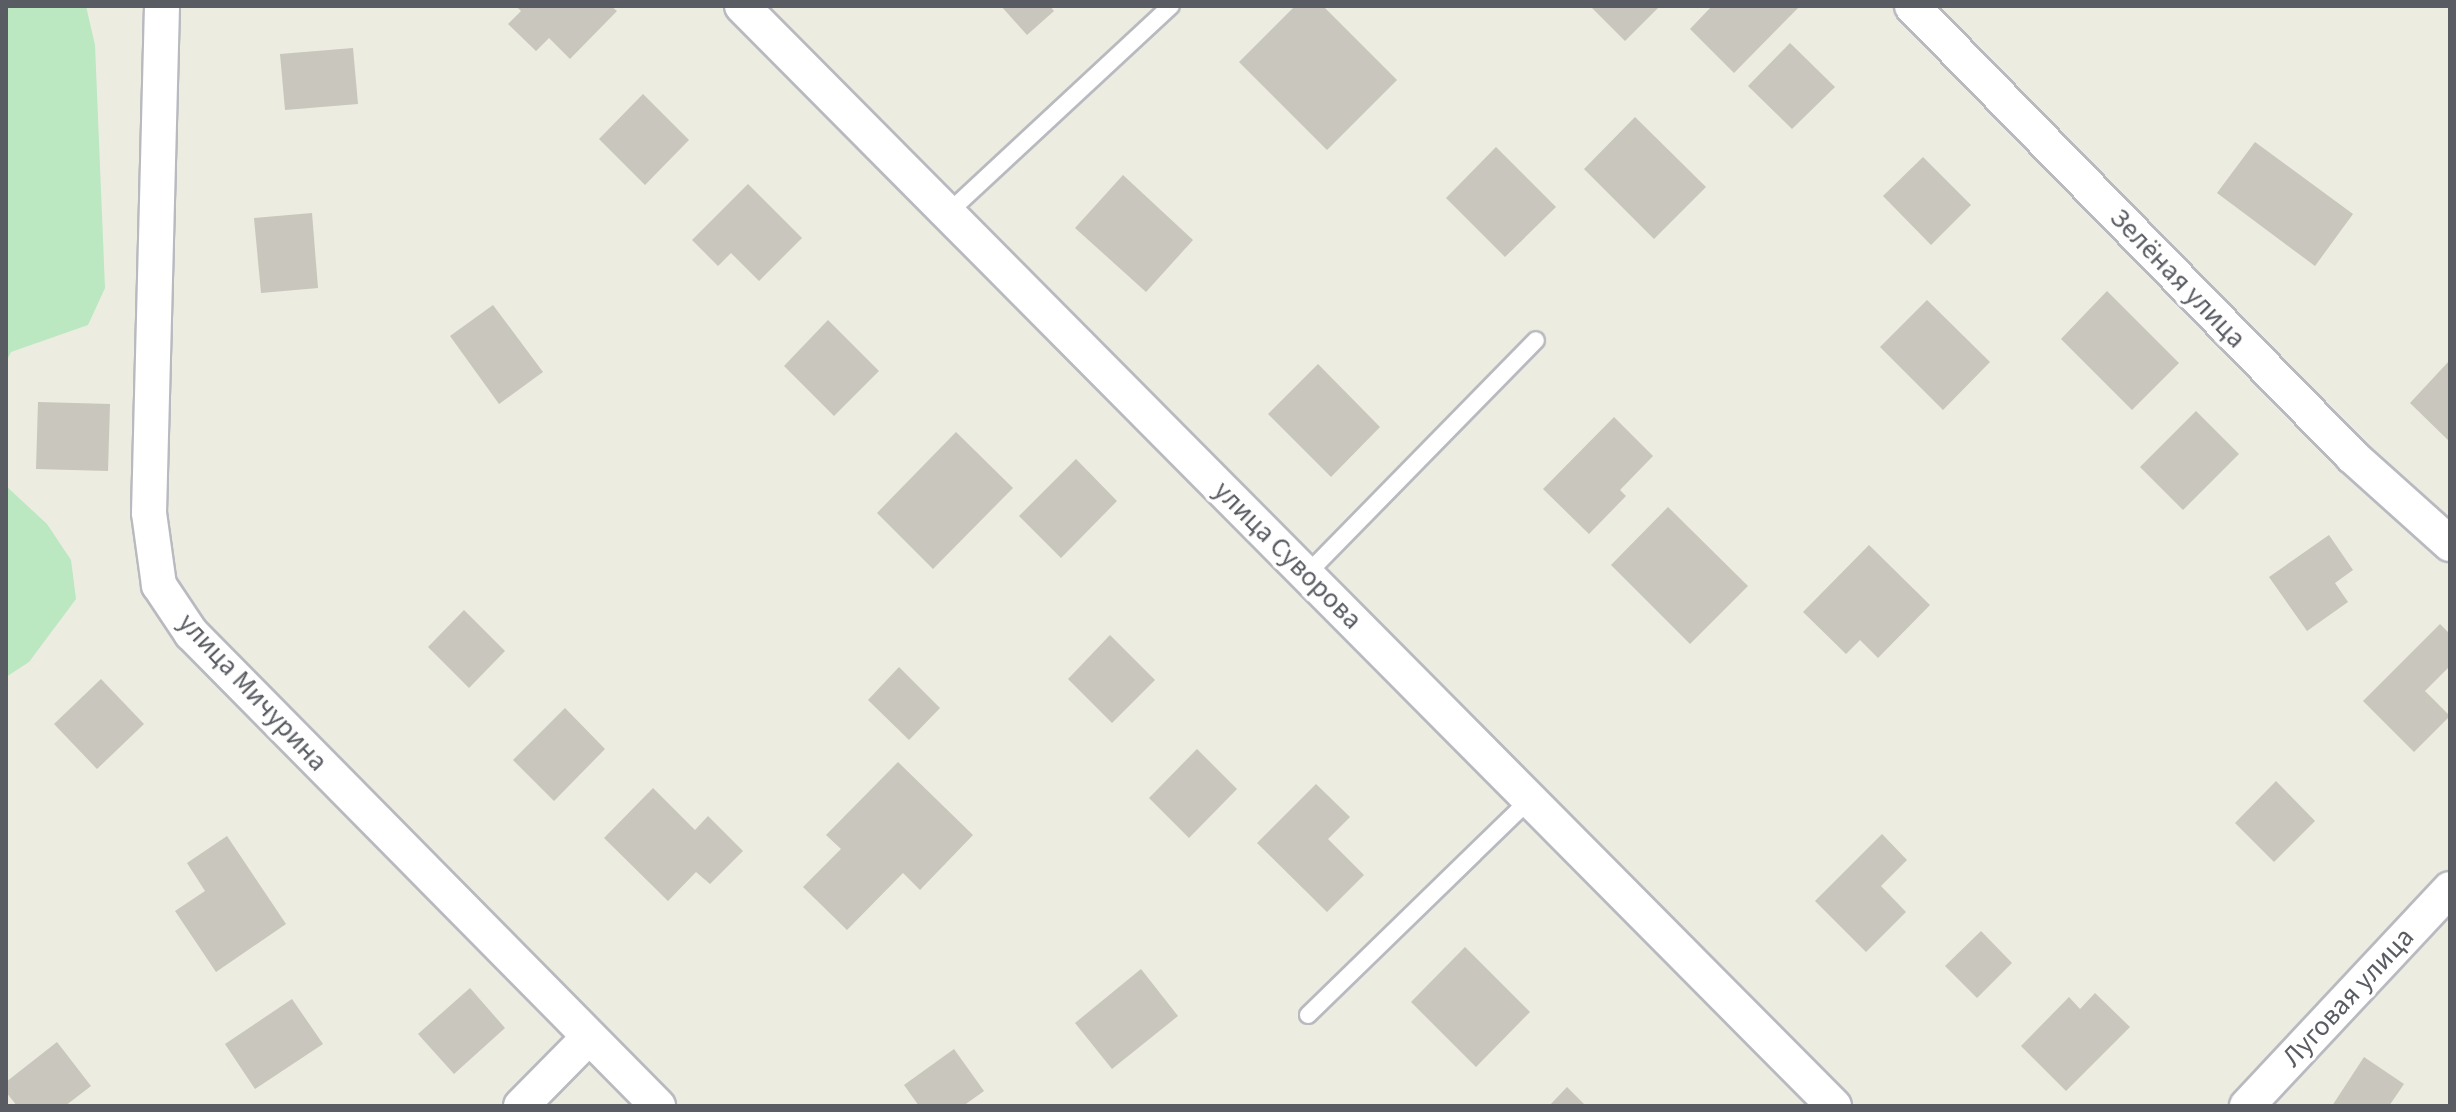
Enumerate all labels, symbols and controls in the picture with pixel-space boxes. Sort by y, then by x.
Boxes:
street label: Зелёная улица [2103,201,2253,355]
street label: улица Суворова [1207,474,1369,636]
street label: улица Мичурина [171,606,335,778]
street label: Луговая улица [2275,920,2421,1074]

